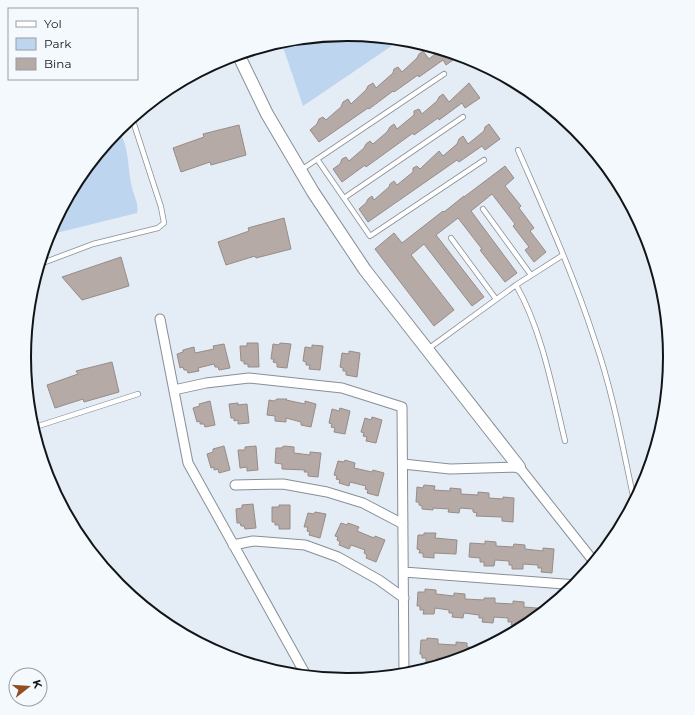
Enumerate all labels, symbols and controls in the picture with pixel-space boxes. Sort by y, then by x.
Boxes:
legend [8,8,138,80]
text: Yol [44,16,62,31]
text: Park [44,36,72,51]
text: Bina [44,56,71,71]
north arrow [8,667,48,707]
text: K [30,678,46,691]

